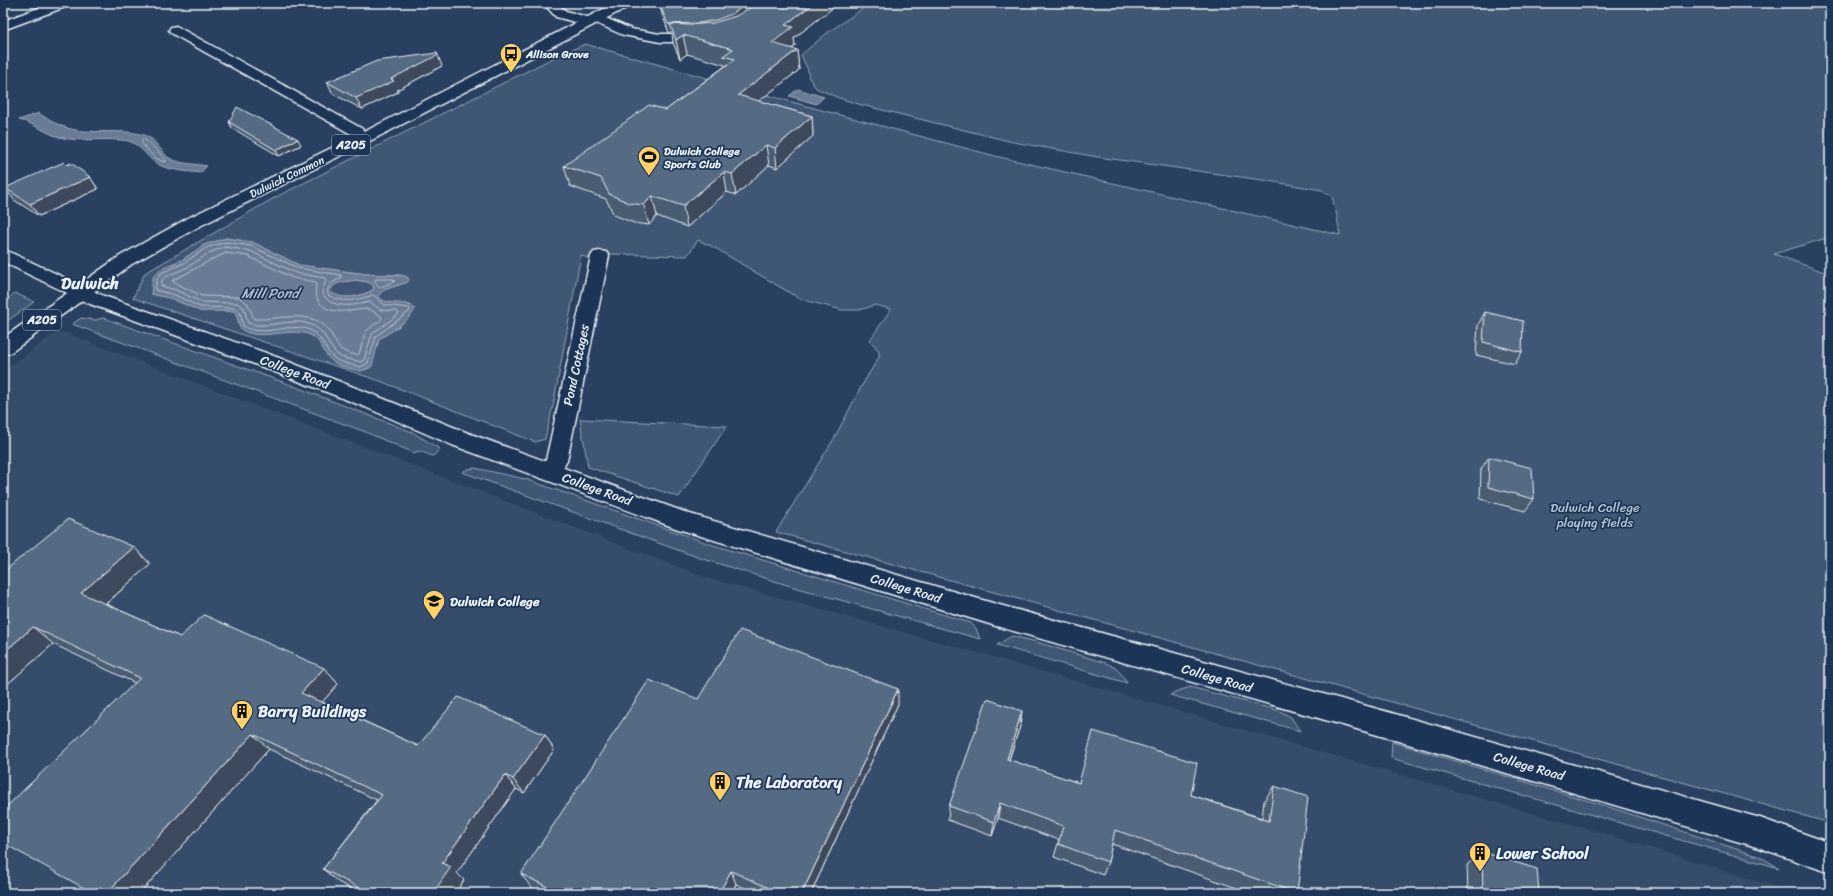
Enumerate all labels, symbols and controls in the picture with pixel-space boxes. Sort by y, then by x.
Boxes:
bus stop icon: Allison Grove [498,41,524,74]
place label: Allison Grove [525,45,589,64]
road number: A205 [332,135,370,155]
place label: Dulwich College Sports Club [663,142,740,174]
sports icon: Dulwich College Sports Club [636,144,662,177]
street label: Dulwich Common [246,151,328,203]
district label: Dulwich [61,268,119,298]
water label: Mill Pond [241,281,302,306]
road number: A205 [23,310,61,330]
street label: Pond Cottages [556,321,596,408]
street label: College Road [257,348,334,396]
street label: College Road [559,466,636,513]
park label: Dulwich College playing fields [1550,496,1640,534]
street label: College Road [868,566,945,610]
school or university icon: Dulwich College [421,588,447,621]
place label: Dulwich College [450,590,540,613]
street label: College Road [1179,657,1256,699]
place label: Barry Buildings [258,697,367,726]
building icon: Barry Buildings [229,698,255,731]
street label: College Road [1491,745,1568,787]
place label: The Laboratory [736,768,843,797]
building icon: The Laboratory [707,769,733,802]
place label: Lower School [1496,839,1590,868]
building icon: Lower School [1467,840,1493,873]

